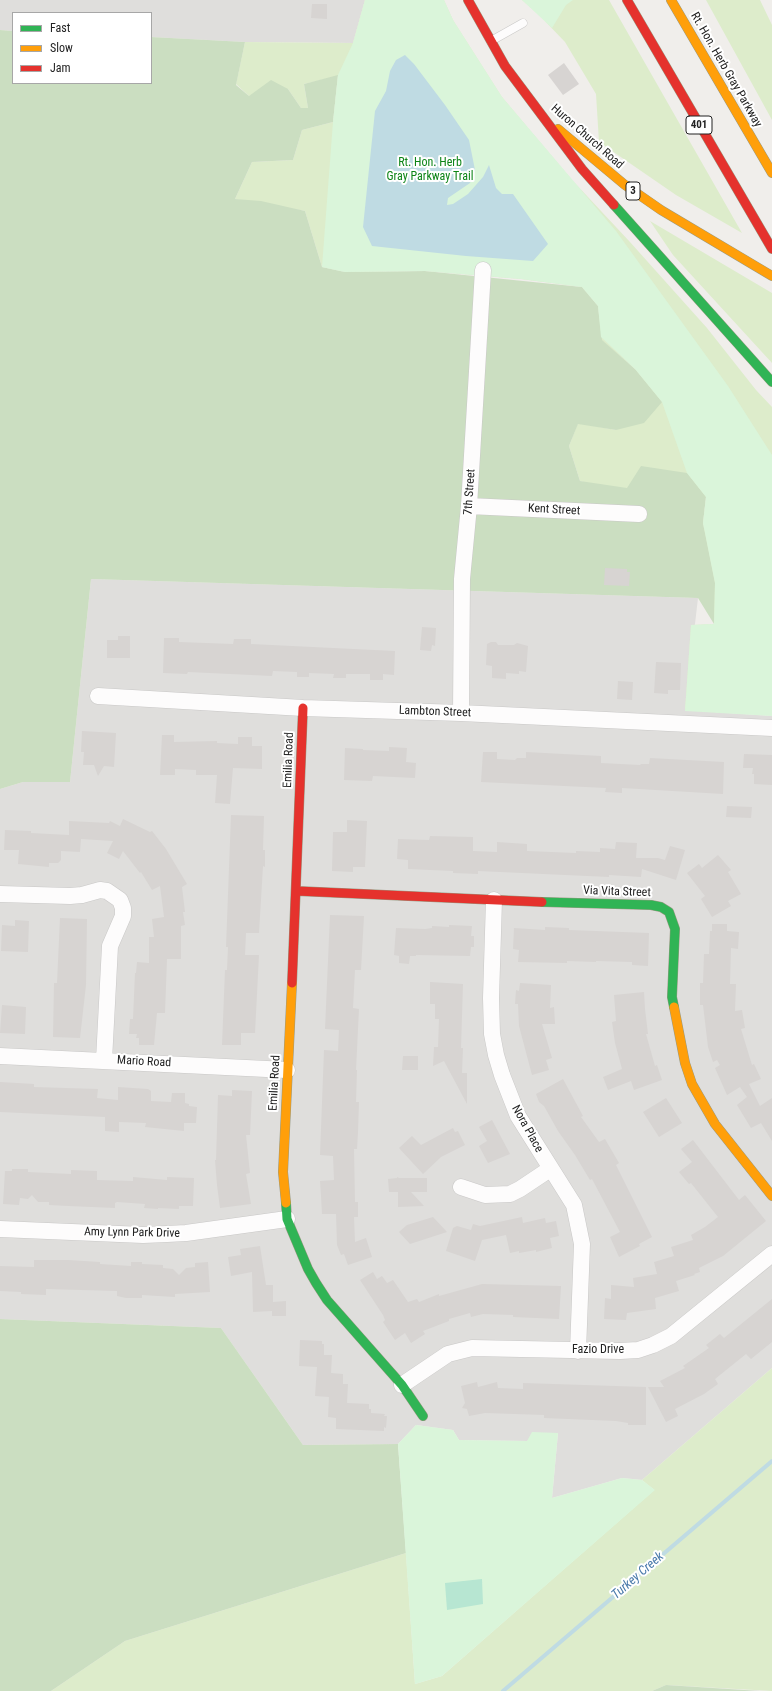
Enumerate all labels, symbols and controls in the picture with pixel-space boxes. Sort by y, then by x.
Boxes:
street label: Rt. Hon. Herb Gray Parkway [687,10,765,130]
legend [12,12,152,84]
text: Fast [50,21,70,35]
text: Slow [50,41,73,55]
text: Jam [50,61,71,75]
street label: Huron Church Road [548,102,626,172]
road number: 401 [686,116,712,134]
park label: Rt. Hon. Herb Gray Parkway Trail [386,156,474,184]
road number: 3 [626,182,640,200]
street label: 7th Street [461,468,479,516]
street label: Kent Street [528,501,580,519]
street label: Lambton Street [398,704,472,720]
street label: Emilia Road [281,732,297,788]
street label: Via Vita Street [583,884,651,900]
street label: Mario Road [117,1053,171,1071]
street label: Emilia Road [266,1055,284,1111]
street label: Nora Place [508,1103,546,1155]
street label: Amy Lynn Park Drive [84,1225,180,1241]
street label: Fazio Drive [572,1343,624,1357]
water label: Turkey Creek [609,1549,667,1603]

